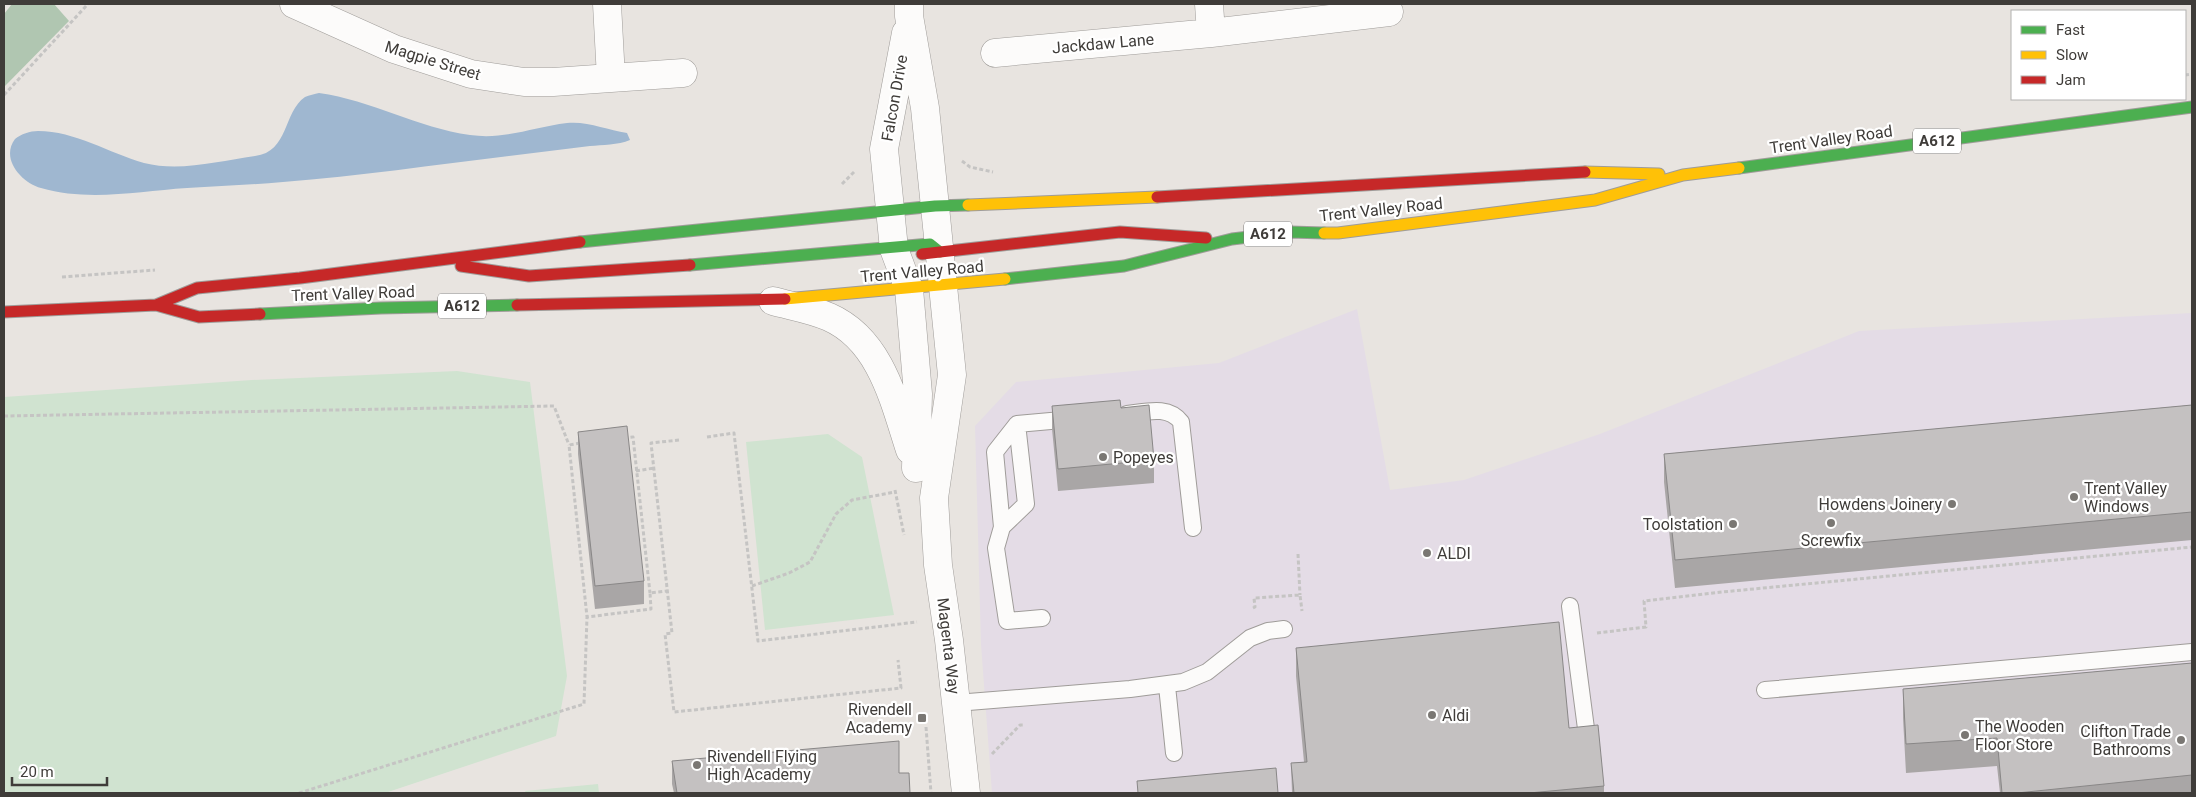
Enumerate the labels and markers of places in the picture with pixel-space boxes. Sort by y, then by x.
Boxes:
place label: Popeyes [1113,448,1174,467]
marker: Popeyes [1097,451,1109,463]
place label: Trent Valley Windows [2084,479,2167,516]
marker: Trent Valley Windows [2068,491,2080,503]
place label: Howdens Joinery [1819,495,1942,514]
marker: Howdens Joinery [1946,498,1958,510]
place label: Toolstation [1643,515,1723,534]
marker: Screwfix [1825,517,1837,529]
marker: Toolstation [1727,518,1739,530]
place label: Screwfix [1801,531,1861,550]
place label: ALDI [1437,544,1471,563]
marker: ALDI [1421,547,1433,559]
place label: Rivendell Academy [845,700,912,737]
place label: Aldi [1442,706,1469,725]
marker: Aldi [1426,709,1438,721]
marker: Rivendell Academy [916,712,928,724]
place label: The Wooden Floor Store [1975,717,2064,754]
place label: Clifton Trade Bathrooms [2080,722,2171,759]
marker: The Wooden Floor Store [1959,729,1971,741]
marker: Clifton Trade Bathrooms [2175,734,2187,746]
place label: Rivendell Flying High Academy [707,747,817,784]
marker: Rivendell Flying High Academy [691,759,703,771]

